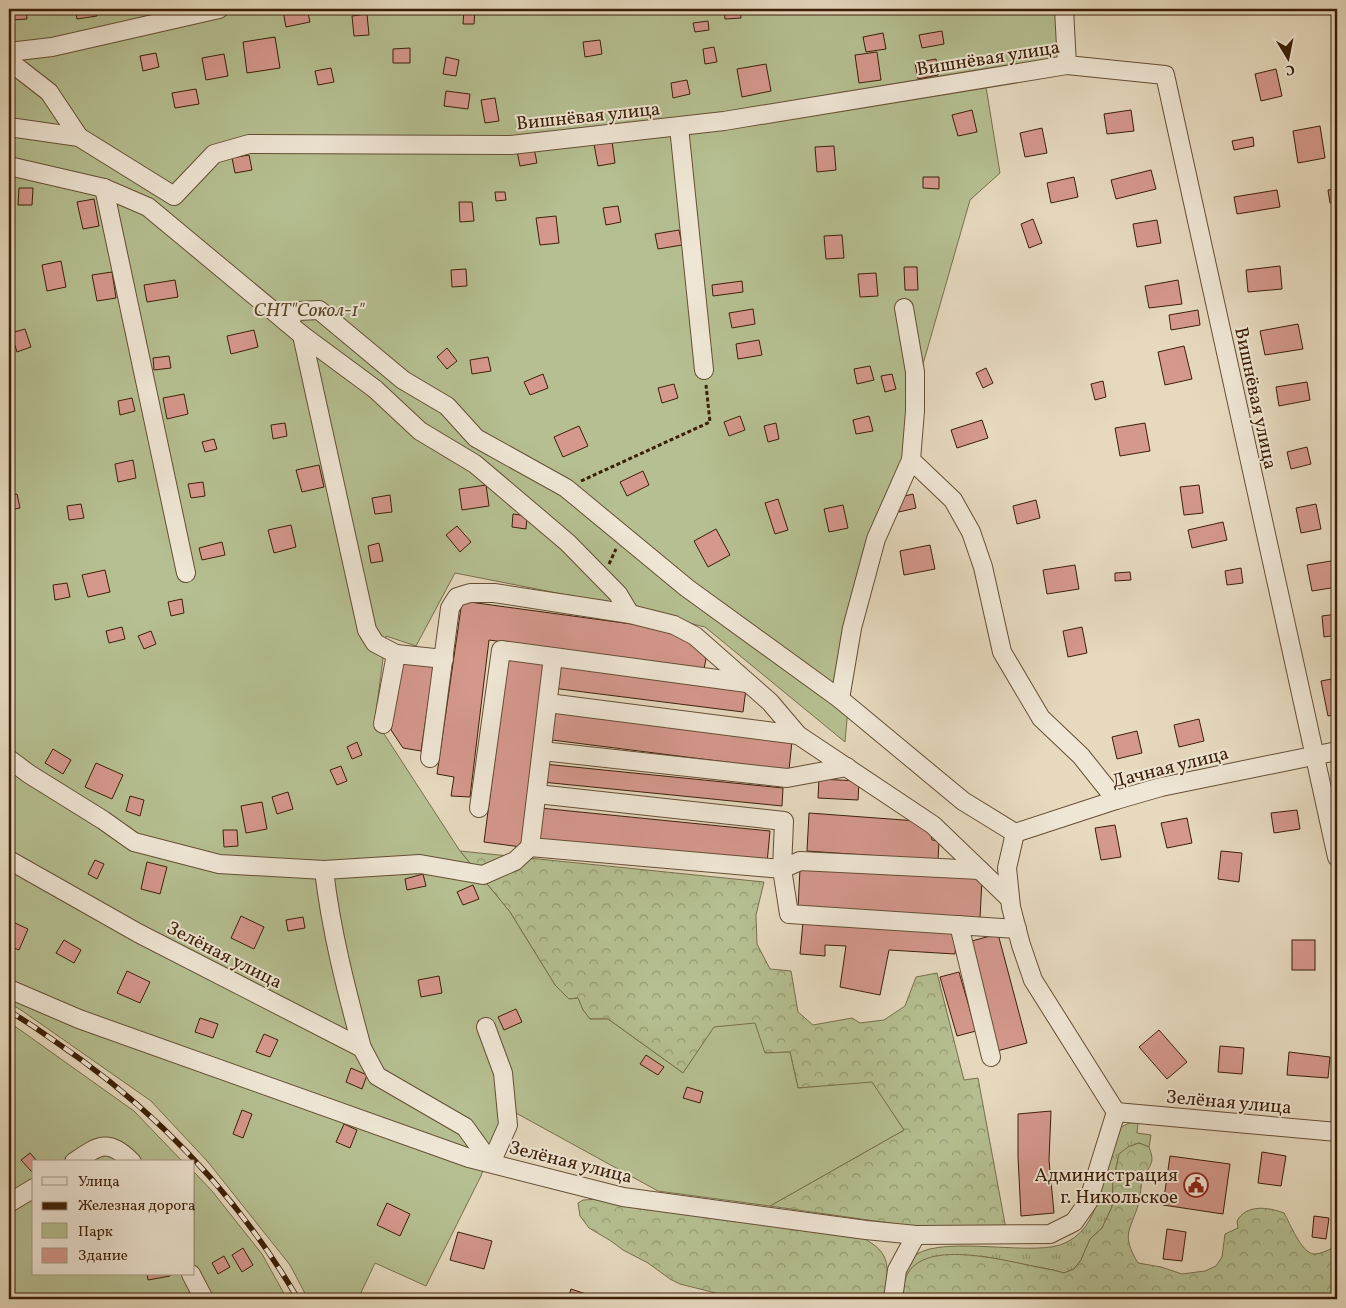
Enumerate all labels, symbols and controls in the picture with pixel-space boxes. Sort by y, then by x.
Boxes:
north arrow [1264,32,1314,82]
street label: Вишнёвая улица [915,35,1062,83]
text: С [1284,59,1296,79]
street label: Вишнёвая улица [515,96,662,137]
park label: СНТ"Сокол-1" [254,298,365,324]
street label: Вишнёвая улица [1227,325,1283,472]
street label: Дачная улица [1109,741,1232,795]
street label: Зелёная улица [162,916,286,996]
street label: Зелёная улица [1165,1085,1293,1121]
street label: Зелёная улица [506,1135,635,1191]
legend [32,1160,195,1276]
place label: Администрация г. Никольское [1034,1163,1178,1211]
text: Улица [78,1172,120,1193]
public building icon: Администрация г. Никольское [1183,1172,1209,1198]
text: Железная дорога [78,1196,195,1217]
text: Парк [78,1222,113,1243]
text: Здание [78,1246,128,1267]

